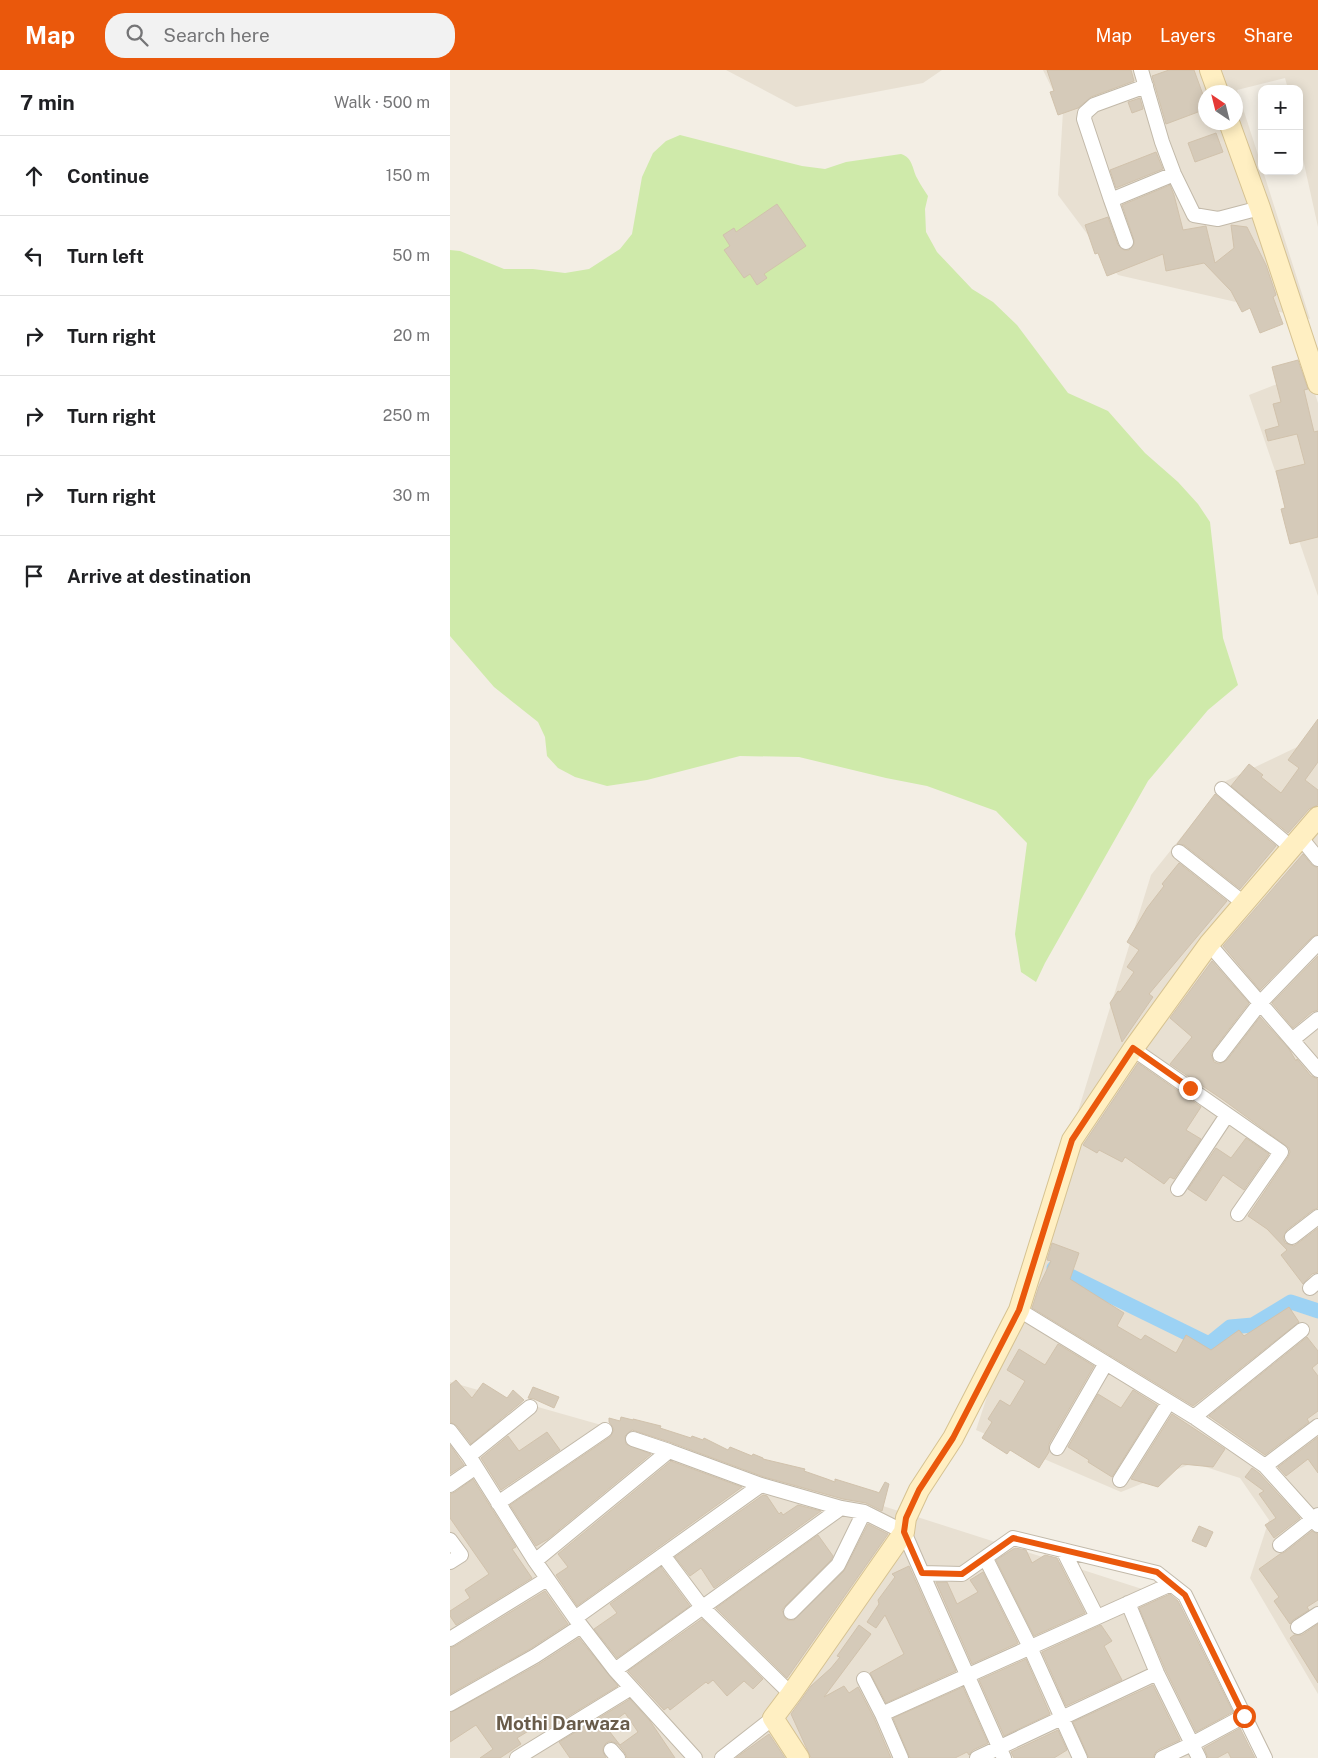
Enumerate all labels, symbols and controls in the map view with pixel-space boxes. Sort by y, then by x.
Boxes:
search box [105,13,455,58]
text: Map [25,21,75,49]
icon: search [123,21,151,49]
text: Search here [163,24,270,46]
text: Map [1096,25,1132,46]
text: Layers [1160,25,1216,46]
text: Share [1244,25,1293,46]
north arrow [1198,85,1243,130]
map controls [1258,85,1303,175]
button: + [1258,85,1303,130]
text: 7 min [20,90,75,115]
text: Walk · 500 m [334,93,430,112]
button: − [1258,130,1303,175]
icon: ahead [20,162,48,190]
text: Continue [67,165,149,187]
text: 150 m [386,166,430,185]
icon: left [20,242,48,270]
text: Turn left [67,245,144,267]
text: 50 m [392,246,430,265]
icon: right [20,322,48,350]
text: Turn right [67,325,156,347]
text: 20 m [393,326,430,345]
icon: right [20,402,48,430]
text: Turn right [67,405,156,427]
text: 250 m [383,406,430,425]
icon: right [20,482,48,510]
text: Turn right [67,485,156,507]
text: 30 m [393,486,430,505]
icon: arrive [20,562,48,590]
text: Arrive at destination [67,565,251,587]
route end [1179,1077,1202,1100]
route start [1233,1705,1256,1728]
district label: Mothi Darwaza [496,1712,630,1734]

